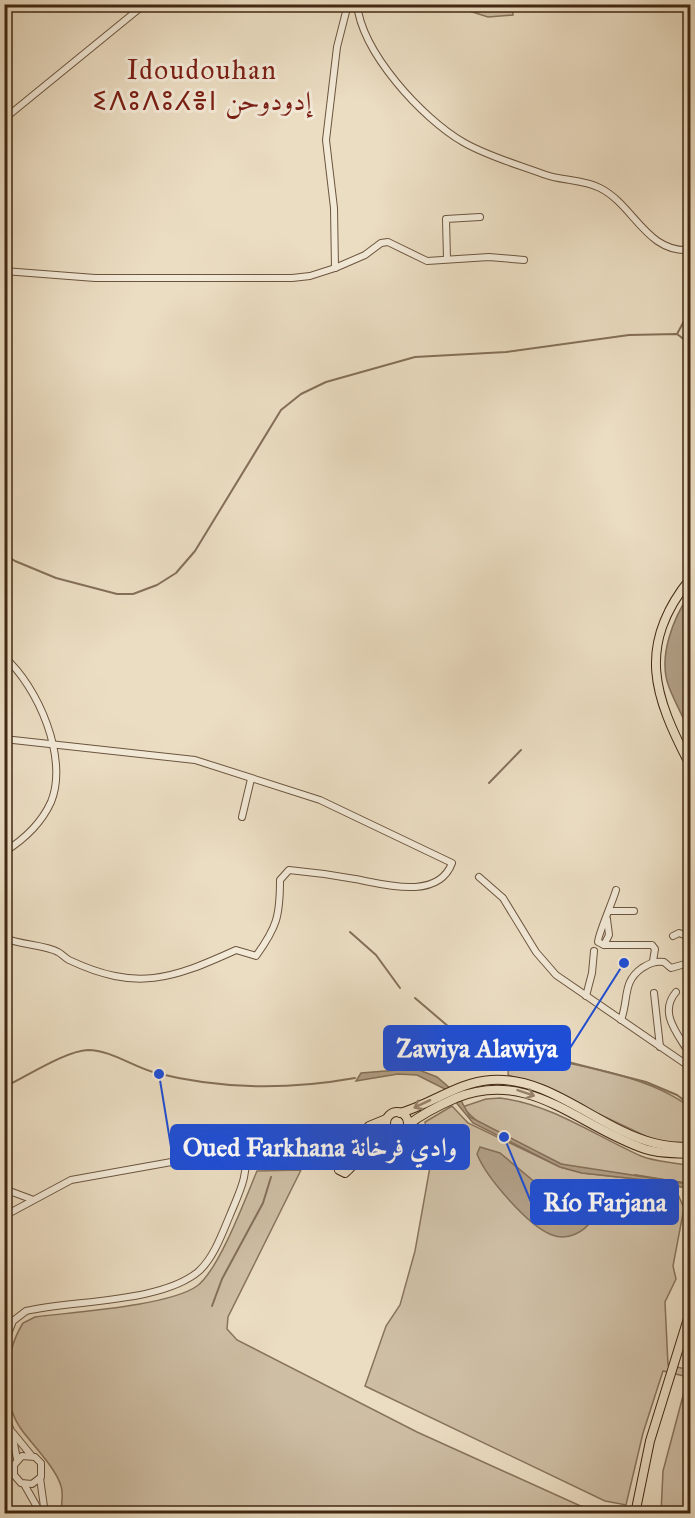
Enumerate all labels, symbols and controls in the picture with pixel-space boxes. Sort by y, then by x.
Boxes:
district label: Idoudouhan ⵉⴷⵓⴷⵓⵃⴻⵏ إدودوحن [93,53,313,119]
callout: Zawiya Alawiya [384,1026,570,1070]
text: Zawiya Alawiya [396,1032,559,1064]
one-way arrow [516,1089,535,1100]
one-way arrow [414,1098,432,1110]
callout: Oued Farkhana وادي فرخانة [171,1125,469,1169]
text: Oued Farkhana وادي فرخانة [183,1131,457,1169]
callout: Río Farjana [531,1180,678,1224]
text: Río Farjana [543,1186,668,1218]

